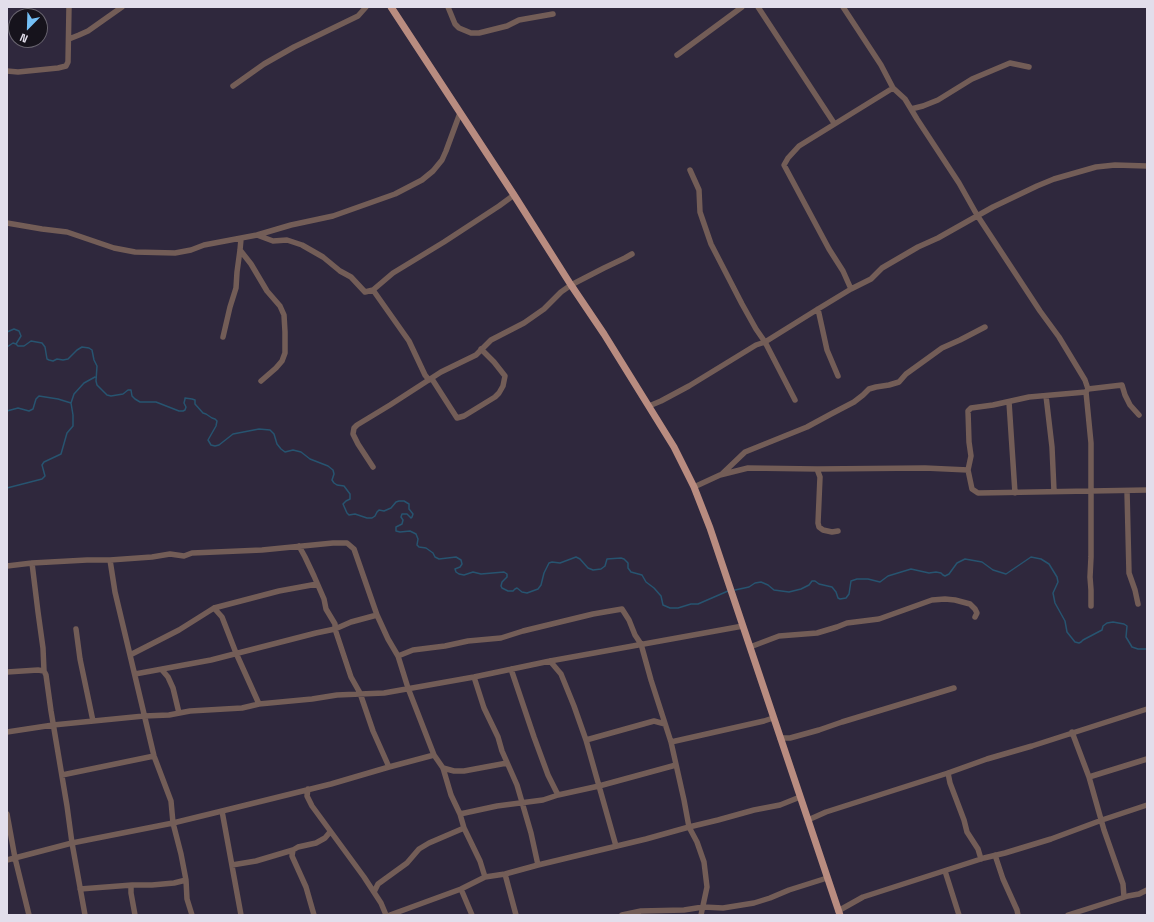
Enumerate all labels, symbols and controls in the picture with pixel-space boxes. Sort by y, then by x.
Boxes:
north arrow [8,8,48,48]
text: N [18,30,30,46]

